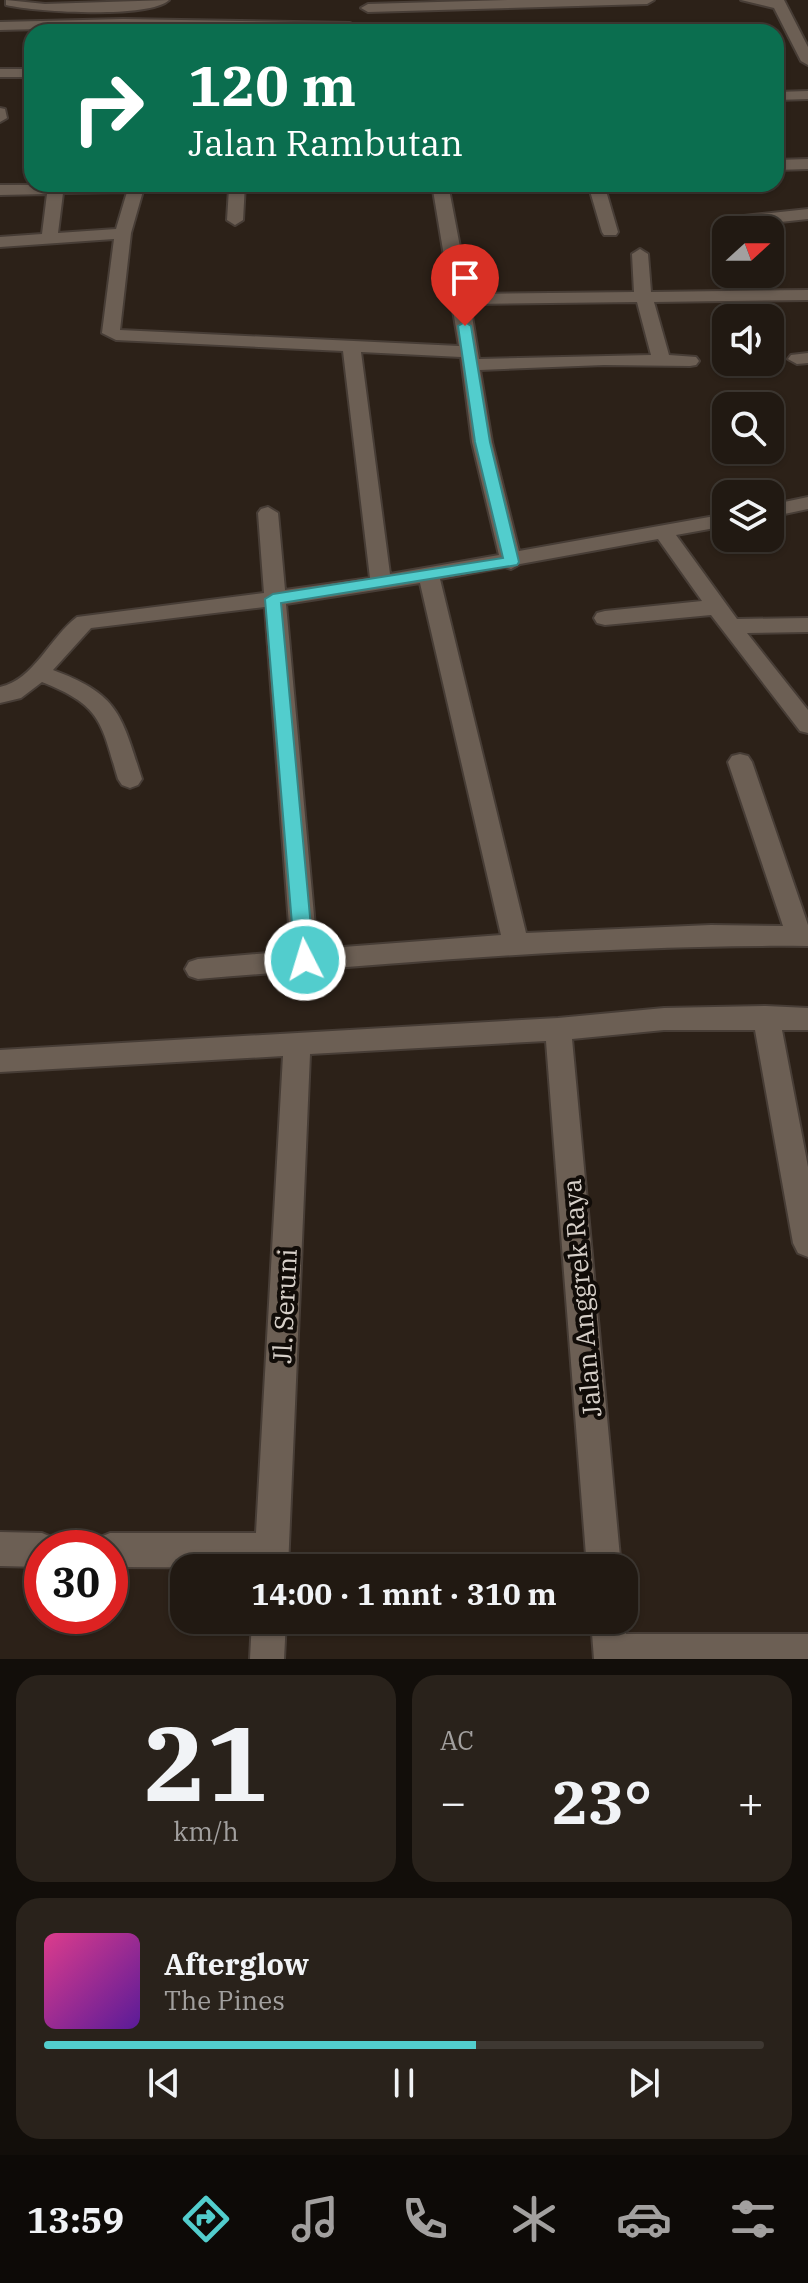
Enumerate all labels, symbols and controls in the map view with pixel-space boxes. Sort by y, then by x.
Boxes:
text: 120 m [188,49,356,121]
icon: right [56,56,160,160]
text: Jalan Rambutan [188,119,463,166]
north arrow [712,216,784,288]
map controls [712,216,784,552]
pin [431,244,499,326]
icon: arrive [443,256,487,300]
button: sound [712,304,784,376]
button: search [712,392,784,464]
button: layers [712,480,784,552]
position arrow [263,918,347,1002]
street label: Jalan Anggrek Raya [554,1177,608,1419]
street label: Jl. Seruni [264,1248,304,1364]
speed limit sign: 30 [24,1530,128,1634]
text: 14:00 · 1 mnt · 310 m [251,1574,557,1613]
text: 21 [144,1694,268,1830]
text: AC [440,1723,474,1757]
text: 23° [552,1762,652,1841]
text: − [440,1773,466,1830]
text: + [738,1773,764,1830]
text: km/h [173,1814,239,1848]
text: Afterglow [164,1944,309,1983]
text: The Pines [164,1983,285,2017]
icon: previous [142,2061,186,2105]
icon: pause [382,2061,426,2105]
icon: next [622,2061,666,2105]
icon: directions [178,2191,234,2247]
icon: music [287,2191,343,2247]
icon: phone [397,2191,453,2247]
icon: climate [506,2191,562,2247]
icon: car [616,2191,672,2247]
icon: filters [725,2191,781,2247]
text: 13:59 [27,2196,124,2243]

